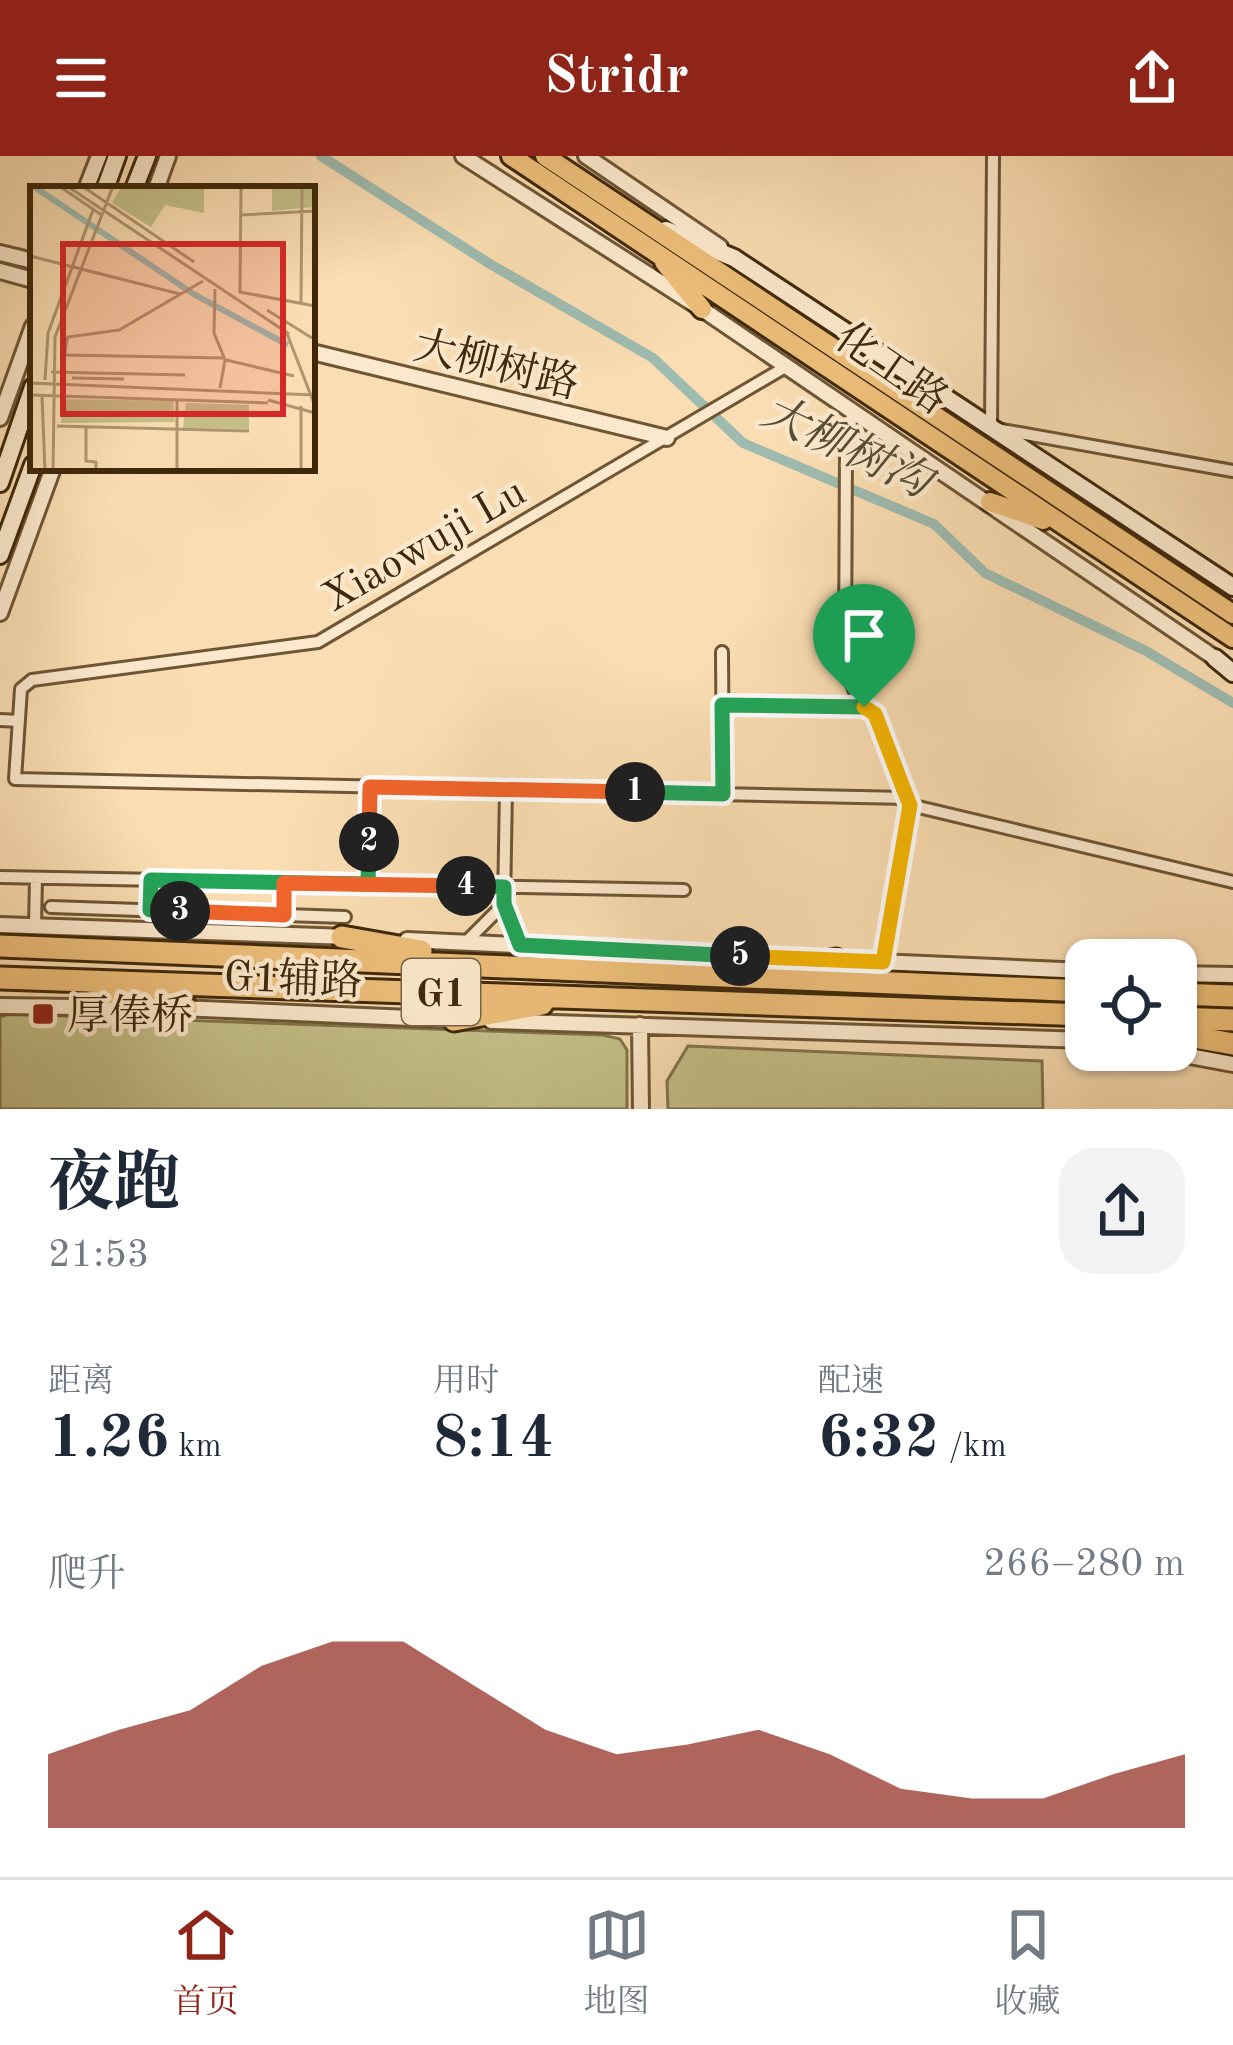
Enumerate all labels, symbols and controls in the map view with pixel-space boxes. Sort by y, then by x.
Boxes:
icon: menu [48,45,114,111]
icon: share [1119,45,1185,111]
text: Stridr [544,51,689,105]
inset map [30,186,315,471]
street label: 化工路 [827,314,957,424]
street label: 大柳树路 [409,322,584,408]
water label: 大柳树沟 [754,387,943,510]
street label: Xiaowuji Lu [317,472,533,621]
pin [813,584,915,707]
icon: arrive [831,602,897,668]
pin: 1 [605,762,665,822]
text: 1 [625,775,645,808]
pin: 2 [339,812,399,872]
text: 2 [359,825,379,858]
pin: 4 [436,856,496,916]
text: 4 [456,869,476,902]
pin: 3 [150,881,210,941]
text: 3 [170,894,190,927]
pin: 5 [710,926,770,986]
text: 5 [730,939,750,972]
map controls [1065,939,1197,1071]
button: locate [1065,939,1197,1071]
street label: G1辅路 [223,954,363,1004]
road number: G1 [402,959,480,1025]
place label: 厚俸桥 [67,993,193,1039]
marker: 厚俸桥 [30,1001,56,1027]
button: share [1059,1148,1185,1274]
text: 夜跑 [48,1154,180,1220]
text: 21:53 [48,1236,149,1275]
text: 距离 [48,1366,114,1399]
text: 用时 [433,1366,499,1399]
text: 配速 [818,1366,884,1399]
text: 1.26 [48,1410,169,1470]
text: 8:14 [433,1410,554,1470]
text: 6:32 [818,1410,939,1470]
text: km [169,1431,222,1464]
text: /km [939,1431,1007,1464]
text: 266–280 m [983,1545,1185,1584]
text: 爬升 [48,1556,126,1595]
tab: 首页 [173,1902,239,2024]
tab: 地图 [584,1902,650,2024]
tab: 收藏 [995,1902,1061,2024]

